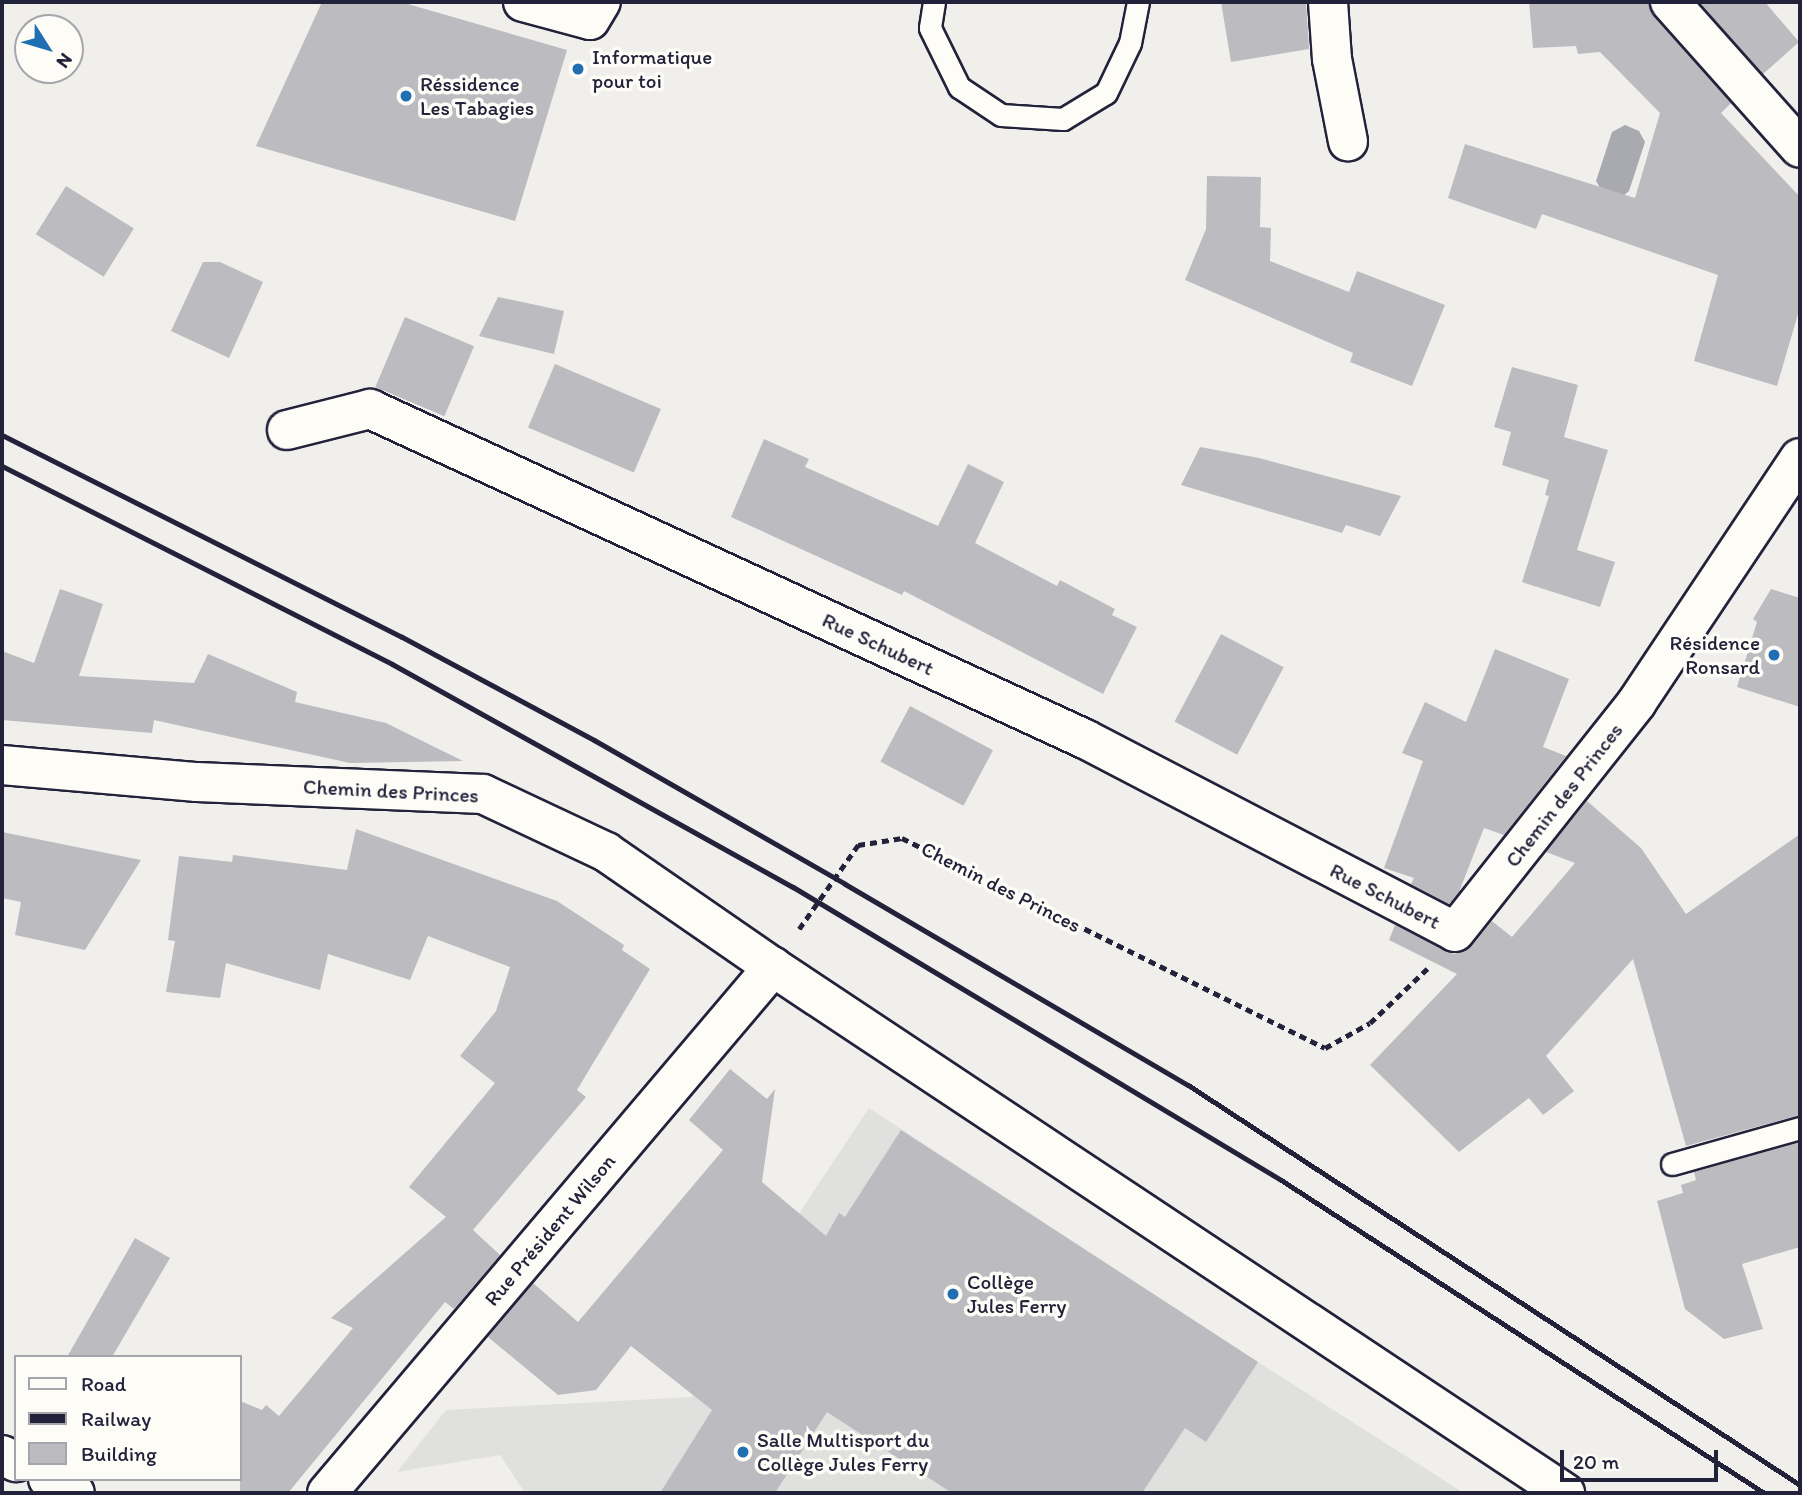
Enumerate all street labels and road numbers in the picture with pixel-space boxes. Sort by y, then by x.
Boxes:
street label: Rue Schubert [818,607,938,681]
street label: Chemin des Princes [1500,718,1628,872]
street label: Chemin des Princes [303,774,479,808]
street label: Chemin des Princes [917,836,1085,938]
street label: Rue Schubert [1326,858,1444,934]
street label: Rue Président Wilson [479,1149,621,1311]

